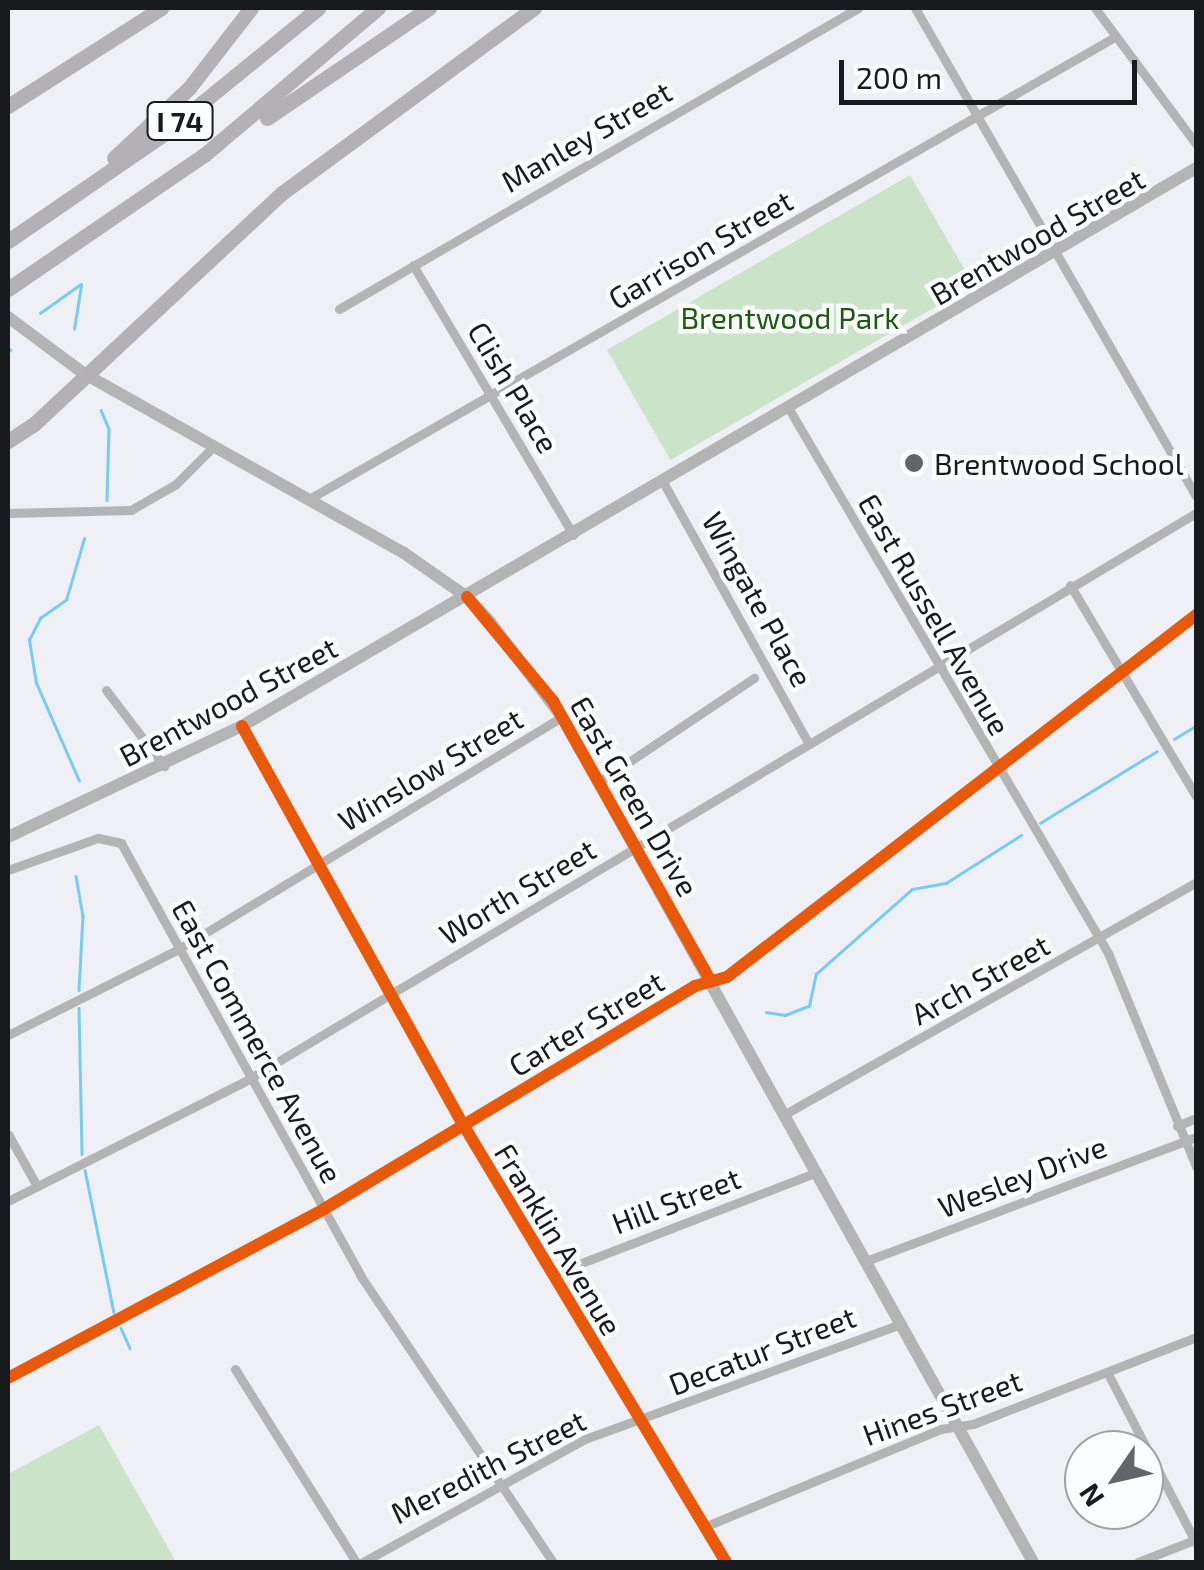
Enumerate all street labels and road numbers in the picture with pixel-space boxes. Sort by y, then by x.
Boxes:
street label: Manley Street [494,73,678,199]
road number: I 74 [145,98,215,144]
street label: Brentwood Street [924,160,1150,312]
street label: Garrison Street [602,182,798,316]
street label: Clish Place [461,315,567,459]
street label: East Russell Avenue [851,486,1019,742]
street label: Wingate Place [695,505,821,693]
street label: Brentwood Street [113,628,343,774]
street label: East Green Drive [563,690,707,902]
street label: Winslow Street [331,700,529,838]
street label: Worth Street [432,830,602,952]
street label: East Commerce Avenue [165,893,351,1189]
street label: Arch Street [905,926,1055,1032]
street label: Carter Street [502,962,670,1084]
street label: Wesley Drive [932,1127,1112,1225]
street label: Franklin Avenue [487,1136,631,1342]
street label: Hill Street [606,1159,746,1241]
street label: Decatur Street [663,1298,861,1402]
street label: Hines Street [858,1362,1026,1452]
street label: Meredith Street [385,1401,591,1531]

